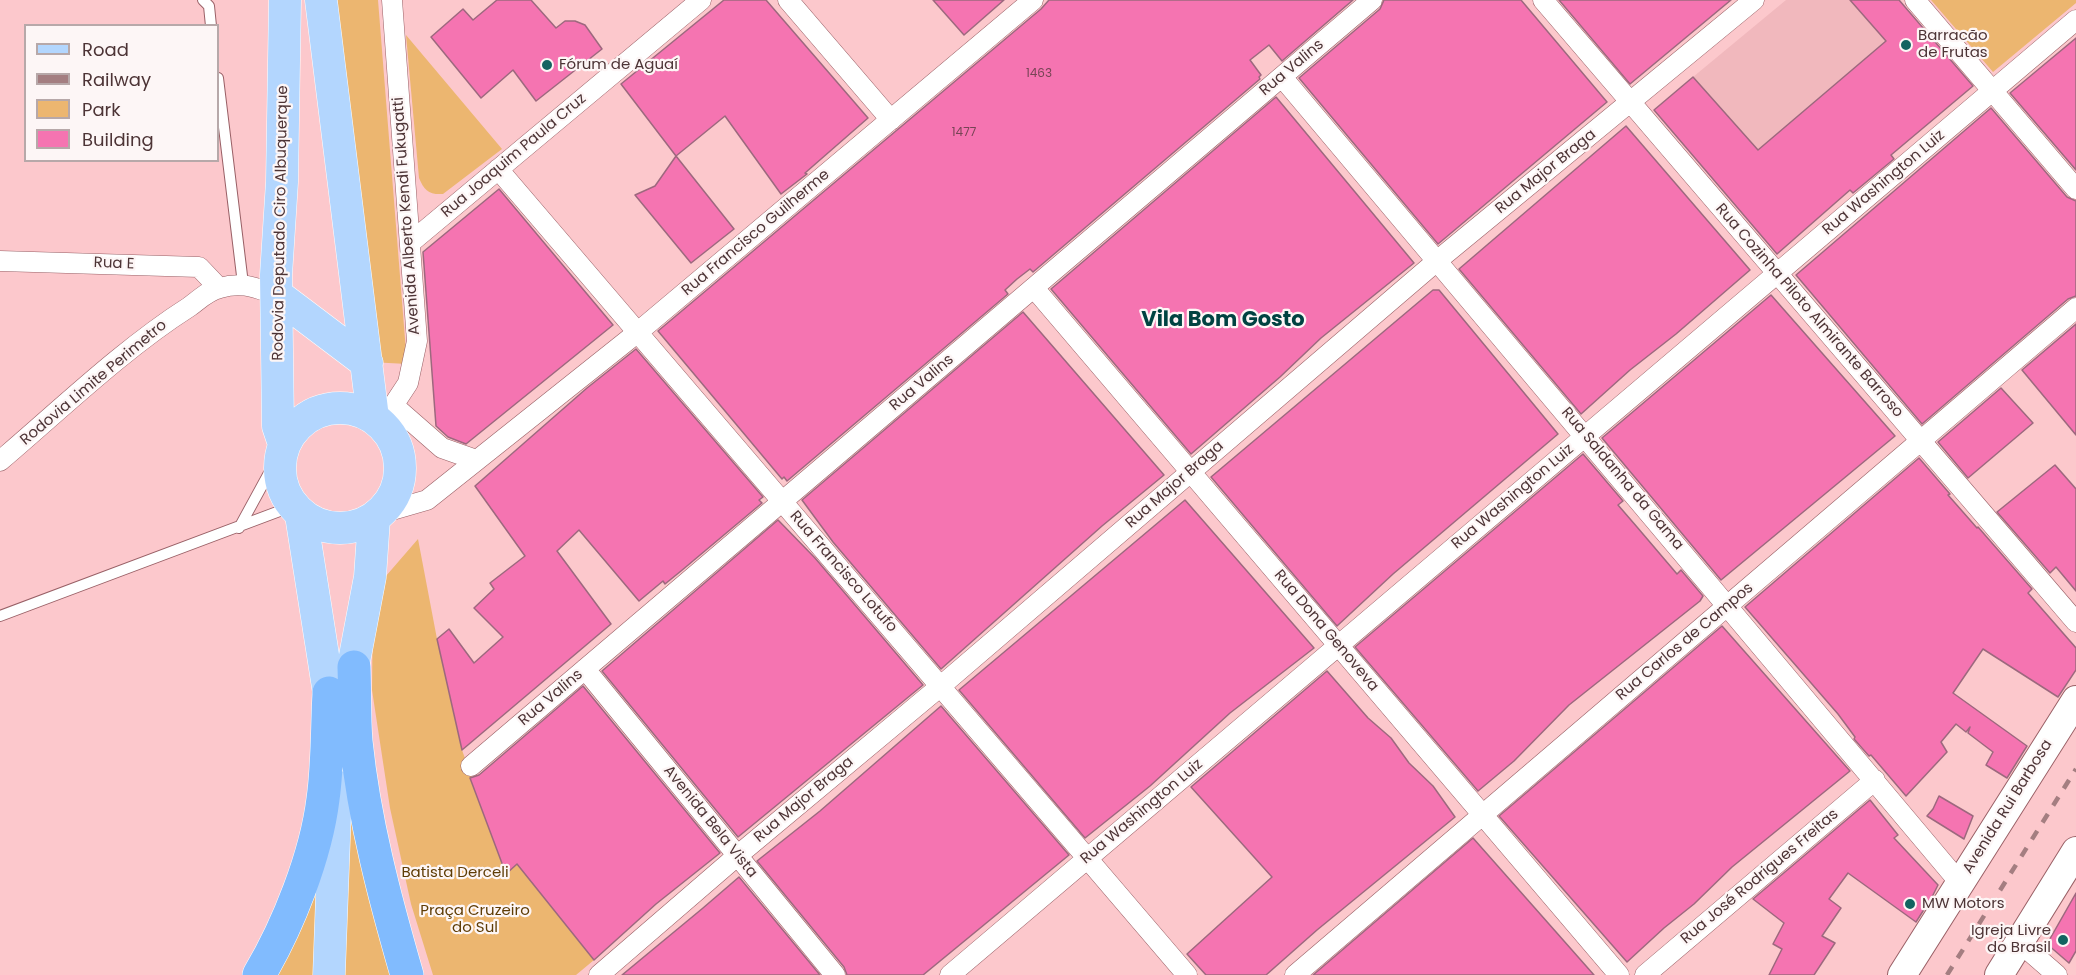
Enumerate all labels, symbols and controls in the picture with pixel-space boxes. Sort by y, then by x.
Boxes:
legend [24,24,219,162]
place label: Barracão de Frutas [1918,27,1988,62]
street label: Rua Valins [1256,36,1328,100]
text: Road [82,37,129,62]
marker: Barracão de Frutas [1899,38,1913,52]
place label: Fórum de Aguaí [559,56,678,74]
marker: Fórum de Aguaí [540,58,554,72]
text: Railway [82,67,151,92]
house number: 1463 [1026,67,1052,81]
street label: Rodovia Deputado Ciro Albuquerque [270,85,292,361]
street label: Rua Joaquim Paula Cruz [438,90,590,222]
street label: Avenida Alberto Kendi Fukugatti [390,96,424,336]
text: Park [82,97,121,122]
house number: 1477 [952,126,976,140]
street label: Rua Major Braga [1492,126,1600,218]
text: Building [82,127,154,152]
street label: Rua Washington Luiz [1819,127,1949,239]
street label: Rua Francisco Guilherme [679,166,833,300]
street label: Rua Cozinha Piloto Almirante Barroso [1711,200,1907,422]
street label: Rua E [93,254,135,274]
district label: Vila Bom Gosto [1141,308,1305,334]
street label: Rodovia Limite Perimetro [17,316,171,450]
street label: Rua Valins [886,351,958,415]
street label: Rua Saldanha da Gama [1557,404,1687,554]
street label: Rua Major Braga [1122,438,1228,532]
street label: Rua Washington Luiz [1448,441,1578,553]
street label: Rua Francisco Lotufo [785,508,901,636]
street label: Rua Dona Genoveva [1270,567,1382,695]
street label: Rua Carlos de Campos [1613,579,1757,705]
street label: Rua Valins [515,666,587,730]
street label: Avenida Rui Barbosa [1959,737,2057,877]
street label: Rua Major Braga [751,753,857,847]
street label: Rua Washington Luiz [1077,756,1207,868]
street label: Avenida Bela Vista [659,762,761,882]
street label: Rua José Rodrigues Freitas [1678,806,1842,948]
park label: Batista Derceli [401,864,509,882]
place label: MW Motors [1922,895,2005,913]
marker: MW Motors [1903,897,1917,911]
park label: Praça Cruzeiro do Sul [420,902,530,937]
place label: Igreja Livre do Brasil [1971,922,2051,957]
marker: Igreja Livre do Brasil [2056,933,2070,947]

